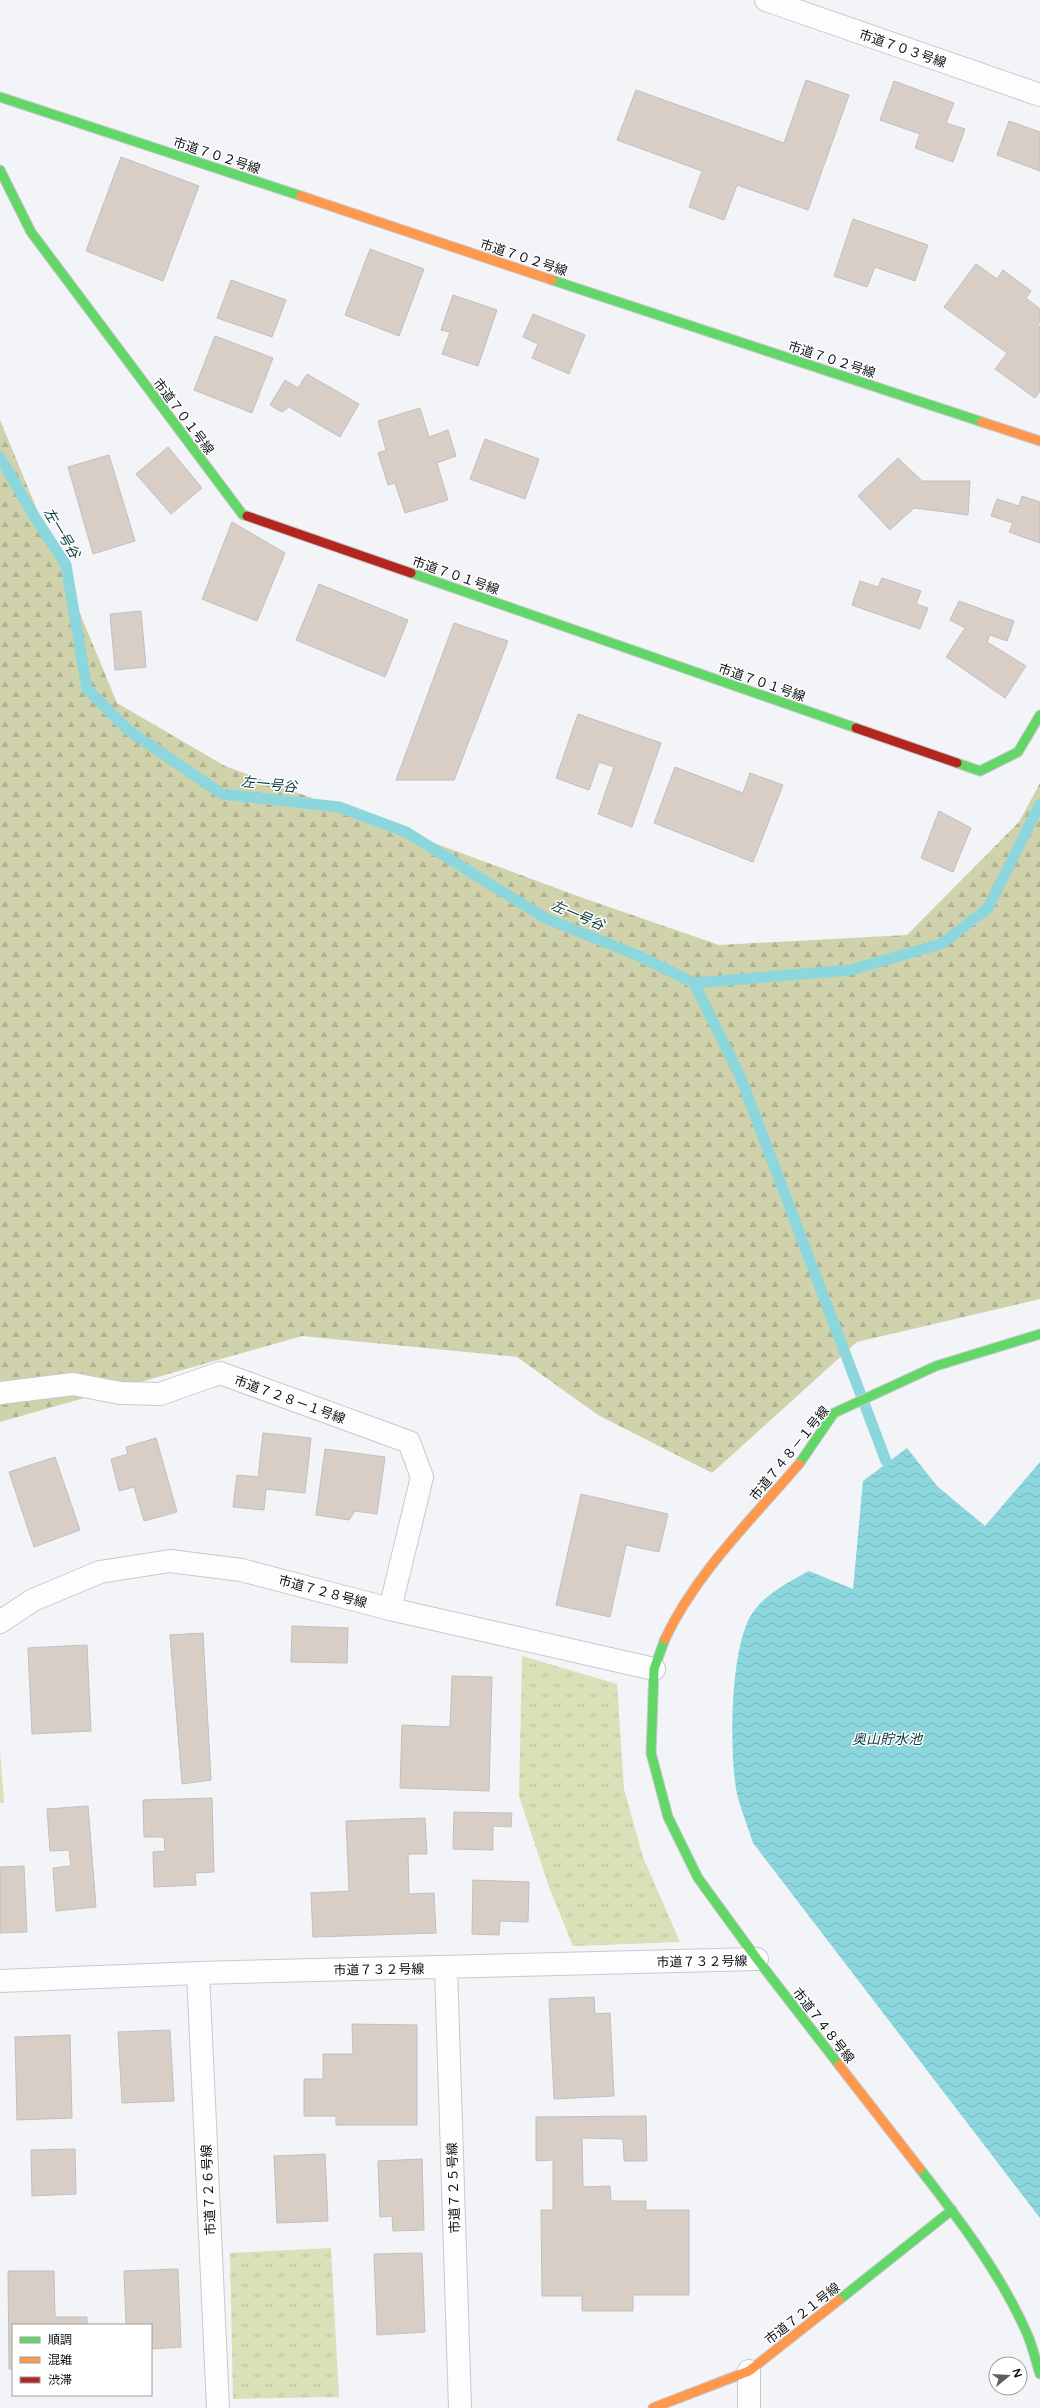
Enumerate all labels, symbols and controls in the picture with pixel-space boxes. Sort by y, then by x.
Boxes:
street label: 市道７０３号線 [857,27,948,71]
street label: 市道７０２号線 [171,134,262,178]
street label: 市道７０２号線 [478,236,569,280]
street label: 市道７０２号線 [786,338,877,382]
street label: 市道７０１号線 [149,375,217,458]
water label: 左一号谷 [40,505,84,562]
street label: 市道７０１号線 [410,554,501,598]
street label: 市道７０１号線 [716,661,807,705]
water label: 左一号谷 [240,773,299,796]
water label: 左一号谷 [549,897,608,935]
street label: 市道７２８－１号線 [232,1372,347,1427]
street label: 市道７４８－１号線 [747,1403,833,1504]
street label: 市道７２８号線 [277,1572,369,1611]
water label: 奥山貯水池 [852,1731,924,1748]
street label: 市道７３２号線 [656,1953,748,1971]
street label: 市道７３２号線 [333,1961,425,1979]
street label: 市道７４８号線 [789,1985,858,2066]
street label: 市道７２５号線 [444,2142,464,2234]
street label: 市道７２６号線 [199,2144,219,2236]
street label: 市道７２１号線 [762,2279,843,2348]
legend [12,2324,152,2396]
text: 順調 [48,2333,72,2347]
text: 混雑 [48,2353,72,2367]
north arrow [988,2356,1028,2396]
text: N [1009,2367,1025,2379]
text: 渋滞 [48,2373,72,2387]

